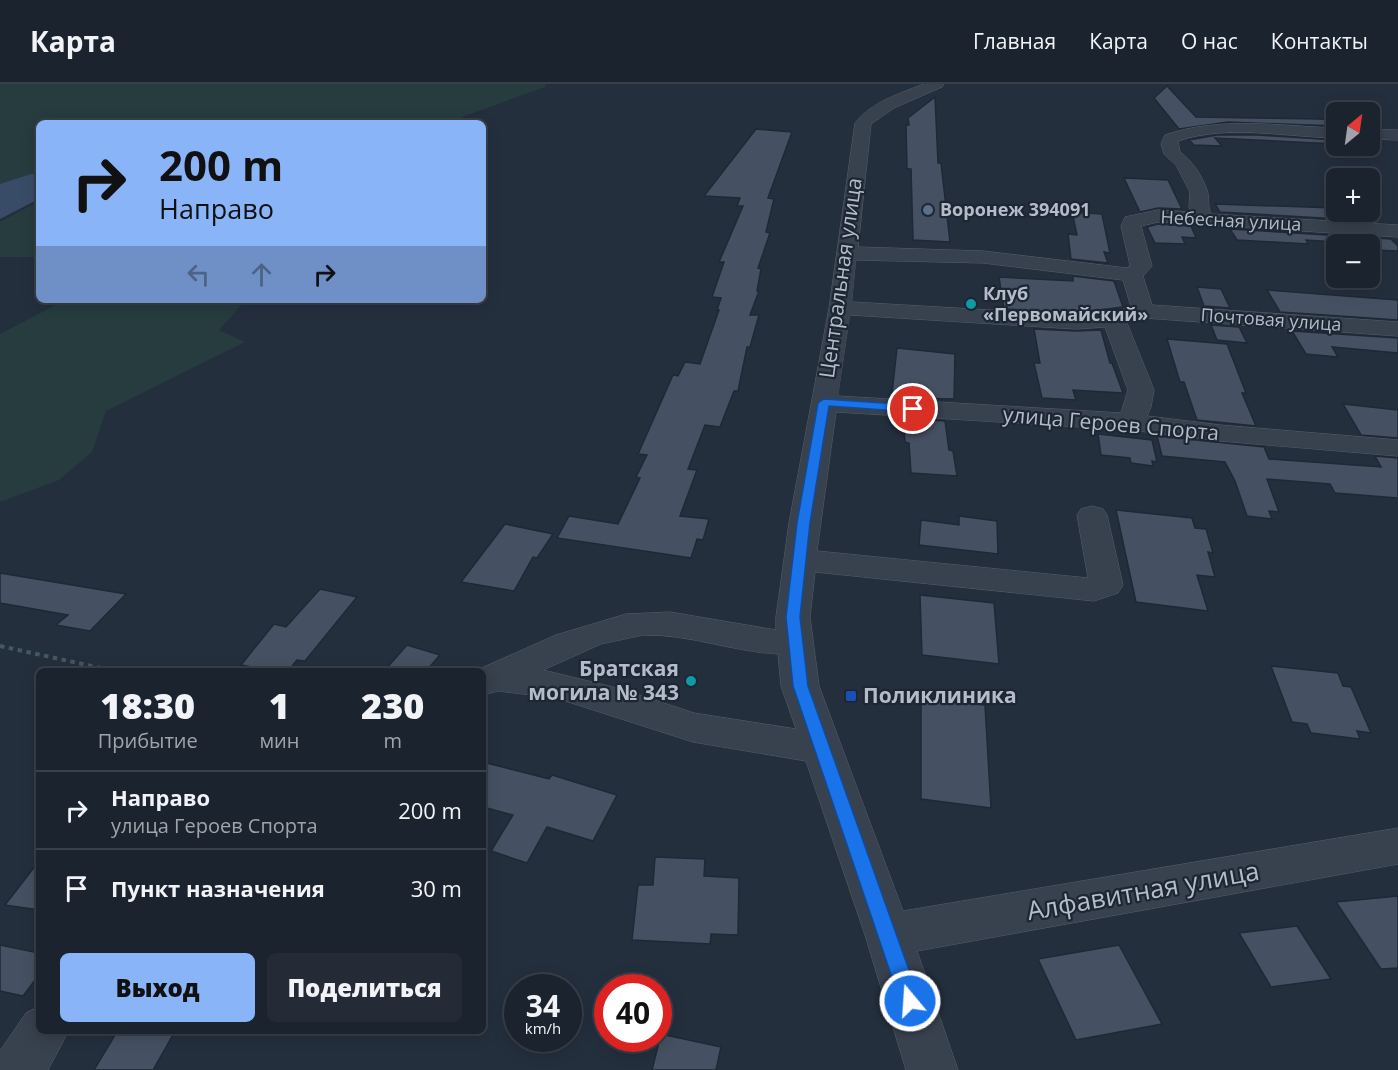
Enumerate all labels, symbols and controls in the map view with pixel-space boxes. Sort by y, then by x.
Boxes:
text: Карта [30,22,116,60]
text: Главная [973,27,1056,55]
text: Карта [1089,27,1148,55]
text: О нас [1181,27,1238,55]
text: Контакты [1271,27,1368,55]
north arrow [1326,102,1380,156]
map controls [1326,102,1380,288]
text: 200 m [159,136,283,193]
icon: right [60,144,138,222]
button: + [1326,168,1380,222]
street label: Центральная улица [812,176,868,380]
text: Направо [159,190,274,227]
place label: Воронеж 394091 [940,197,1090,221]
marker: Воронеж 394091 [921,203,935,217]
street label: Небесная улица [1160,204,1302,236]
button: − [1326,234,1380,288]
icon: left [182,258,215,291]
icon: ahead [245,258,278,291]
icon: right [308,258,341,291]
place label: Клуб «Первомайский» [983,281,1148,326]
marker: Клуб «Первомайский» [964,297,978,311]
street label: Почтовая улица [1200,302,1342,336]
pin [887,383,938,434]
icon: arrive [896,392,929,425]
street label: улица Героев Спорта [1002,400,1220,446]
place label: Братская могила № 343 [528,654,679,706]
marker: Братская могила № 343 [684,674,698,688]
text: 18:30 [100,681,195,730]
text: 1 [269,681,290,730]
text: 230 [361,681,424,730]
place label: Поликлиника [863,681,1017,709]
marker: Поликлиника [844,689,858,703]
text: Прибытие [98,727,198,754]
text: мин [259,727,299,754]
text: m [383,727,402,754]
text: Направо [111,782,210,812]
icon: right [60,794,93,827]
text: 200 m [398,795,462,825]
text: улица Героев Спорта [111,812,318,839]
street label: Алфавитная улица [1024,852,1262,928]
icon: arrive [60,872,93,905]
text: Пункт назначения [111,873,325,903]
text: 30 m [411,873,462,903]
button: Выход [60,953,255,1022]
button: Поделиться [267,953,462,1022]
position arrow [878,969,942,1033]
speed limit sign: 40 [594,974,672,1052]
text: 34 [526,985,560,1026]
text: km/h [525,1018,561,1038]

